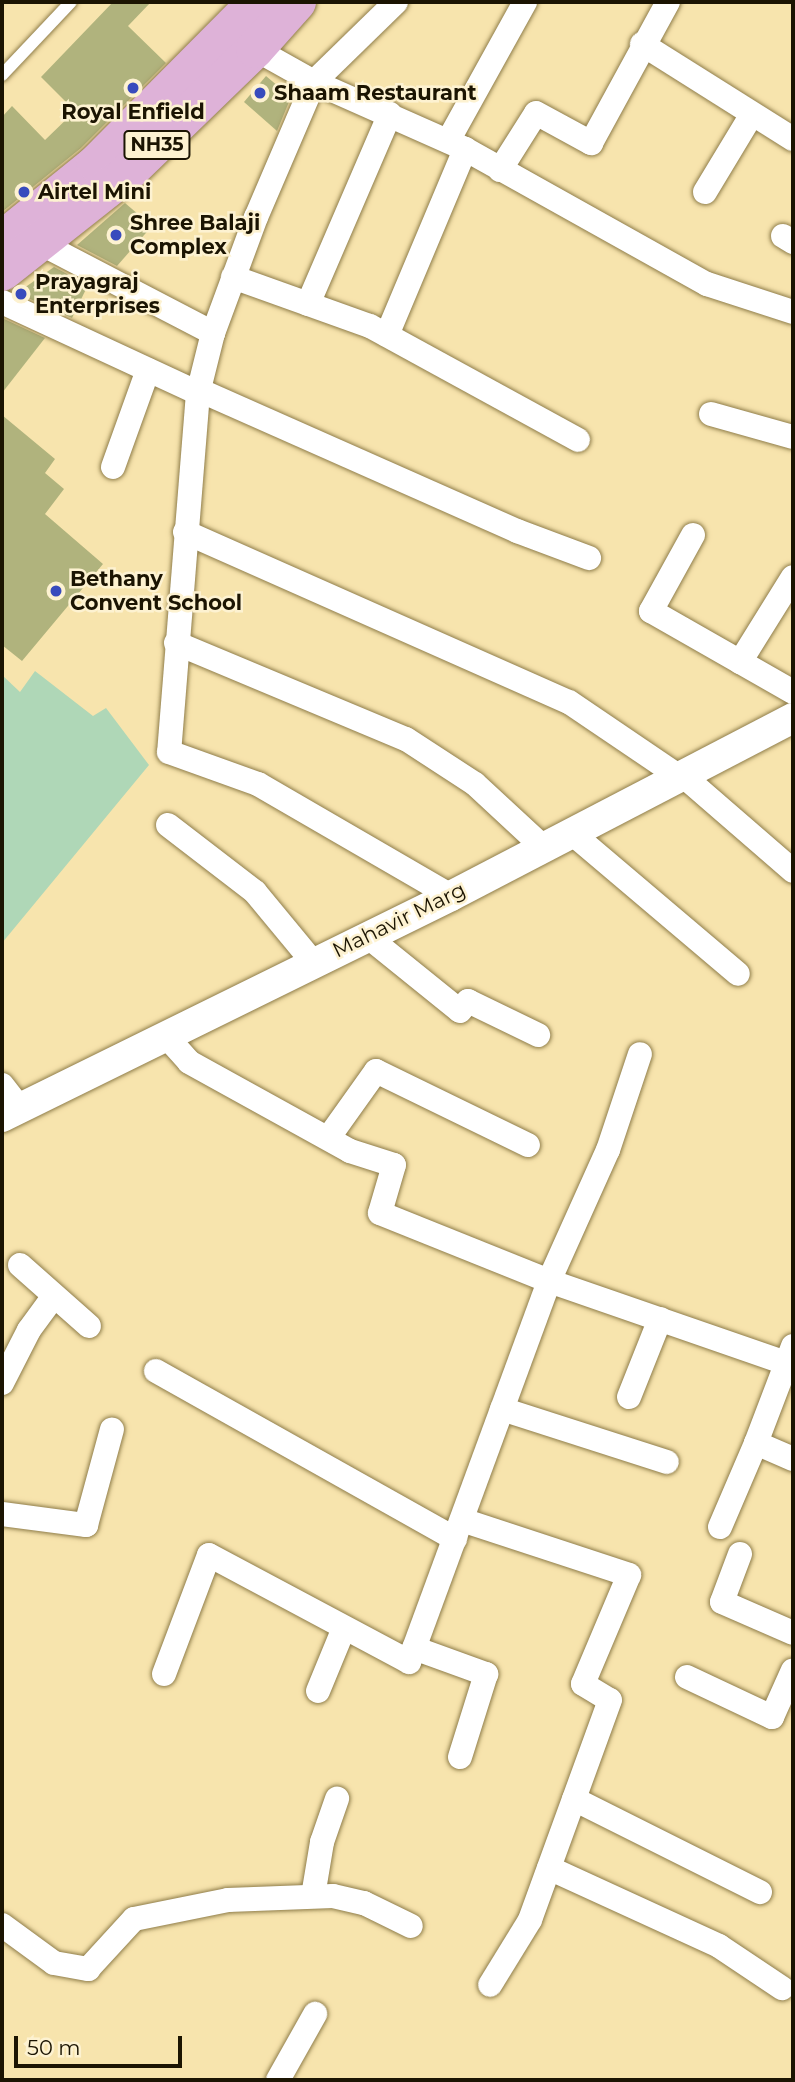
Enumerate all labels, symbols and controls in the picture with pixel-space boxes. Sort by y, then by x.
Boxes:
marker: Royal Enfield [125,80,141,96]
place label: Shaam Restaurant [274,80,477,106]
marker: Shaam Restaurant [252,85,268,101]
place label: Royal Enfield [61,99,205,125]
road number: NH35 [122,130,192,160]
place label: Airtel Mini [38,179,151,205]
marker: Airtel Mini [16,184,32,200]
place label: Shree Balaji Complex [130,210,260,260]
marker: Shree Balaji Complex [108,227,124,243]
place label: Prayagraj Enterprises [35,269,160,319]
marker: Prayagraj Enterprises [13,286,29,302]
place label: Bethany Convent School [70,566,242,616]
marker: Bethany Convent School [48,583,64,599]
street label: Mahavir Marg [328,877,470,963]
scale bar [18,2022,186,2066]
text: 50 m [27,2035,81,2060]

